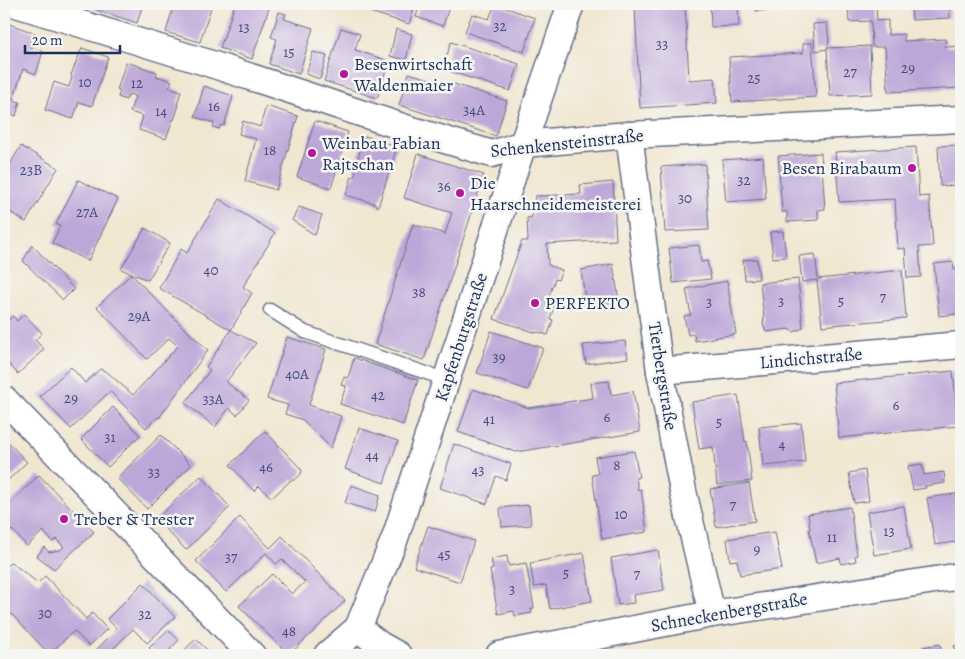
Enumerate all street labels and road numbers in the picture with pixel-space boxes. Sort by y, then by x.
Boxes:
street label: Schenkensteinstraße [489,123,645,163]
street label: Kapfenburgstraße [429,269,493,405]
street label: Tierbergstraße [643,320,683,432]
street label: Lindichstraße [759,342,863,374]
street label: Schneckenbergstraße [649,586,809,638]

